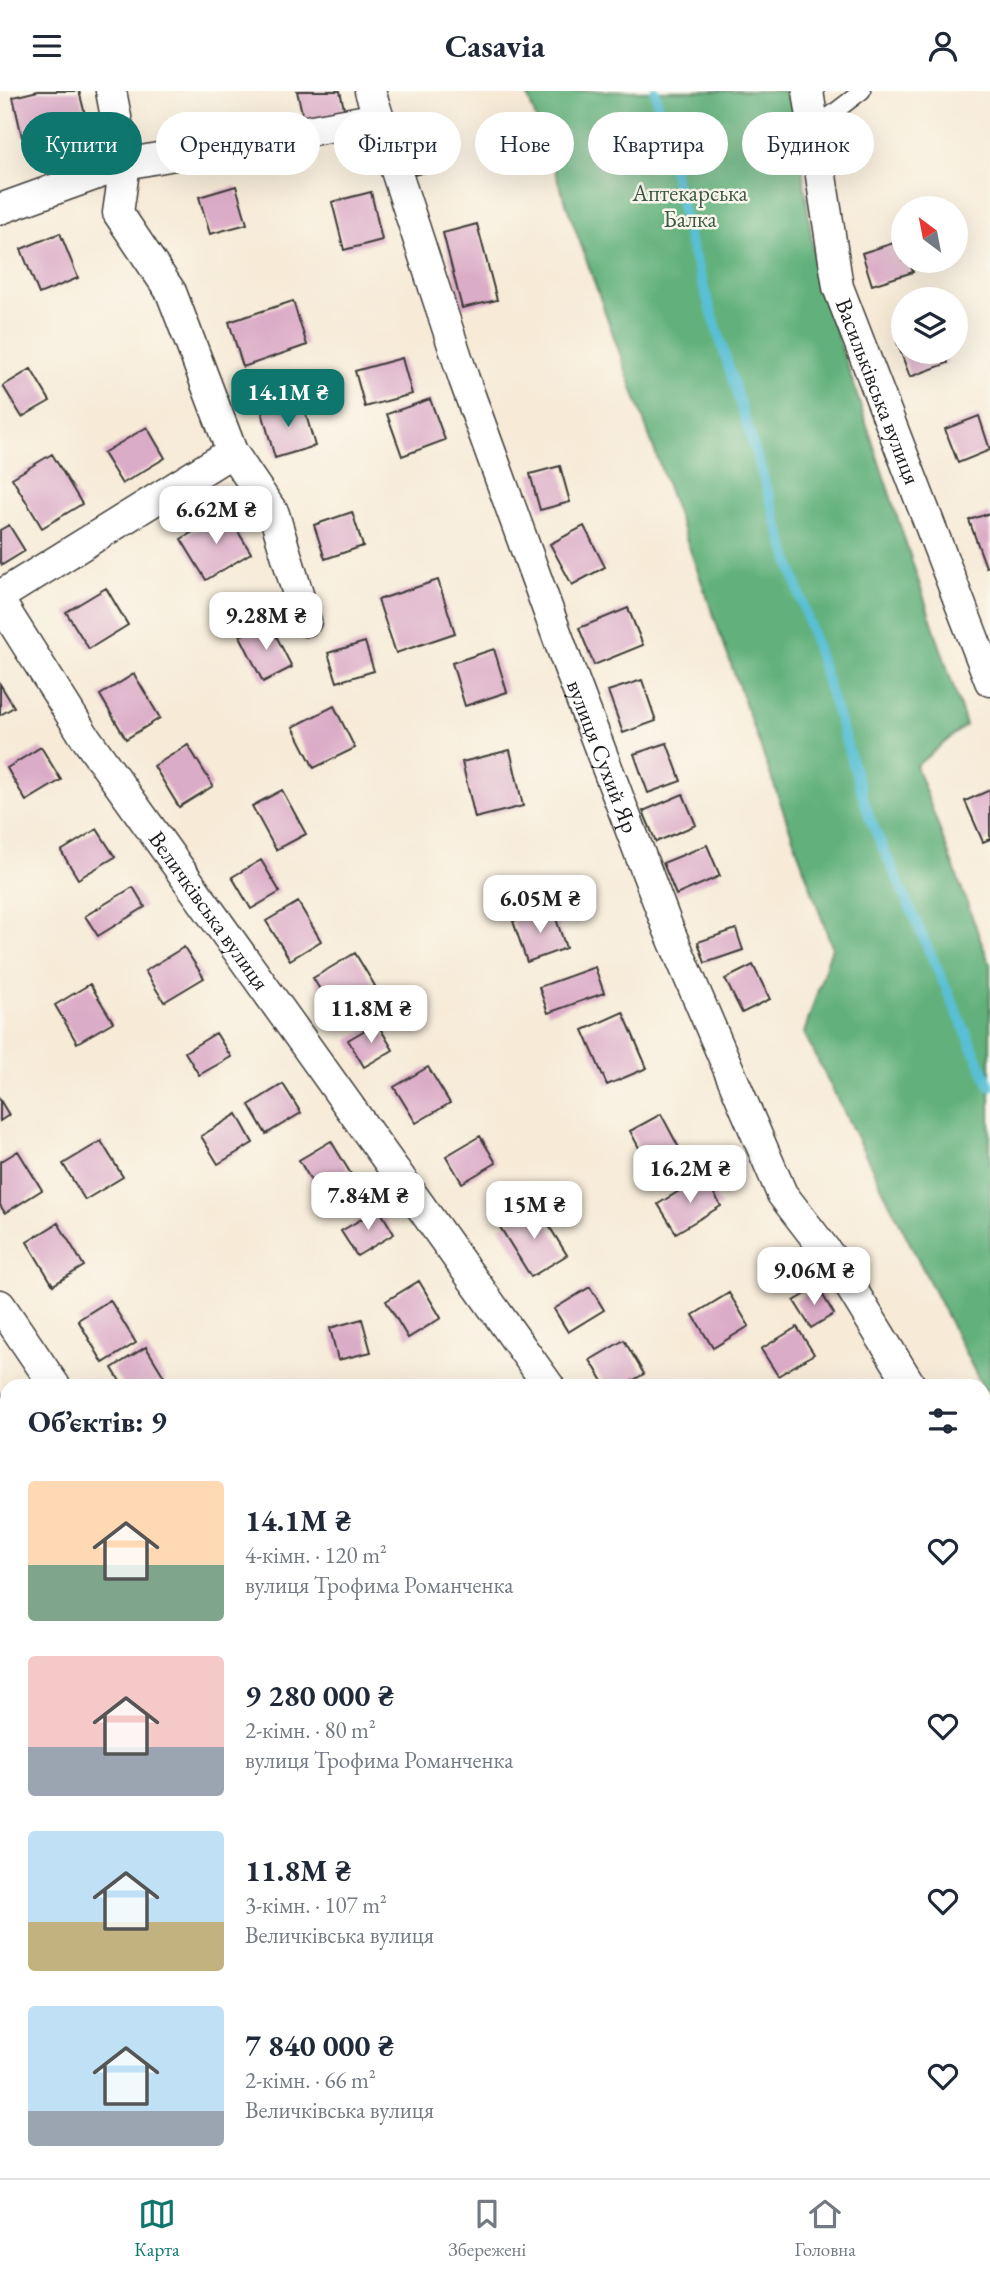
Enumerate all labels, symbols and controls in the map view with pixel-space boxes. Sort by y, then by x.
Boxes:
text: Casavia [445,25,545,67]
icon: menu [28,27,66,65]
icon: person [924,27,962,65]
chip: Купити [21,112,142,175]
chip: Орендувати [156,112,320,175]
chip: Фільтри [334,112,461,175]
chip: Нове [475,112,574,175]
chip: Квартира [588,112,728,175]
chip: Будинок [742,112,874,175]
park label: Аптекарська Балка [631,178,749,234]
north arrow [891,196,968,273]
map controls [891,196,968,364]
button: layers [891,287,968,364]
street label: Васильківська вулиця [829,294,928,489]
pin: 14.1M ₴ [223,369,353,429]
text: 14.1M ₴ [247,377,329,407]
pin: 6.62M ₴ [151,487,281,546]
text: 6.62M ₴ [175,494,257,524]
pin: 9.28M ₴ [201,593,331,652]
text: 9.28M ₴ [225,600,307,630]
street label: вулиця Сухий Яр [560,676,645,837]
street label: Величківська вулиця [142,825,276,996]
pin: 6.05M ₴ [475,875,605,935]
text: 6.05M ₴ [499,883,581,913]
pin: 11.8M ₴ [306,985,436,1045]
text: 11.8M ₴ [330,993,412,1023]
pin: 16.2M ₴ [625,1145,755,1205]
text: 16.2M ₴ [649,1153,731,1183]
pin: 7.84M ₴ [303,1173,433,1232]
text: 7.84M ₴ [327,1180,409,1210]
pin: 15M ₴ [485,1181,583,1241]
text: 15M ₴ [502,1189,566,1219]
pin: 9.06M ₴ [749,1247,879,1307]
text: 9.06M ₴ [773,1255,855,1285]
text: Об’єктів: 9 [28,1402,167,1441]
icon: filters [924,1402,962,1440]
text: 14.1M ₴ [245,1501,351,1540]
icon: home [84,1509,168,1593]
icon: heart [924,1532,962,1570]
text: 4-кімн. · 120 m² [245,1540,387,1570]
text: вулиця Трофима Романченка [245,1570,513,1600]
text: 9 280 000 ₴ [245,1676,394,1715]
icon: home [84,1684,168,1768]
icon: heart [924,1707,962,1745]
text: 2-кімн. · 80 m² [245,1715,376,1745]
text: вулиця Трофима Романченка [245,1745,513,1775]
text: 11.8M ₴ [245,1851,351,1890]
icon: home [84,1859,168,1943]
icon: heart [924,1882,962,1920]
text: 3-кімн. · 107 m² [245,1890,387,1920]
text: Величківська вулиця [245,1920,434,1950]
text: 7 840 000 ₴ [245,2026,394,2065]
icon: home [84,2034,168,2118]
icon: heart [924,2057,962,2095]
text: 2-кімн. · 66 m² [245,2065,376,2095]
text: Величківська вулиця [245,2095,434,2125]
tab: Карта [134,2195,180,2262]
tab: Збережені [448,2195,526,2262]
tab: Головна [795,2195,856,2262]

